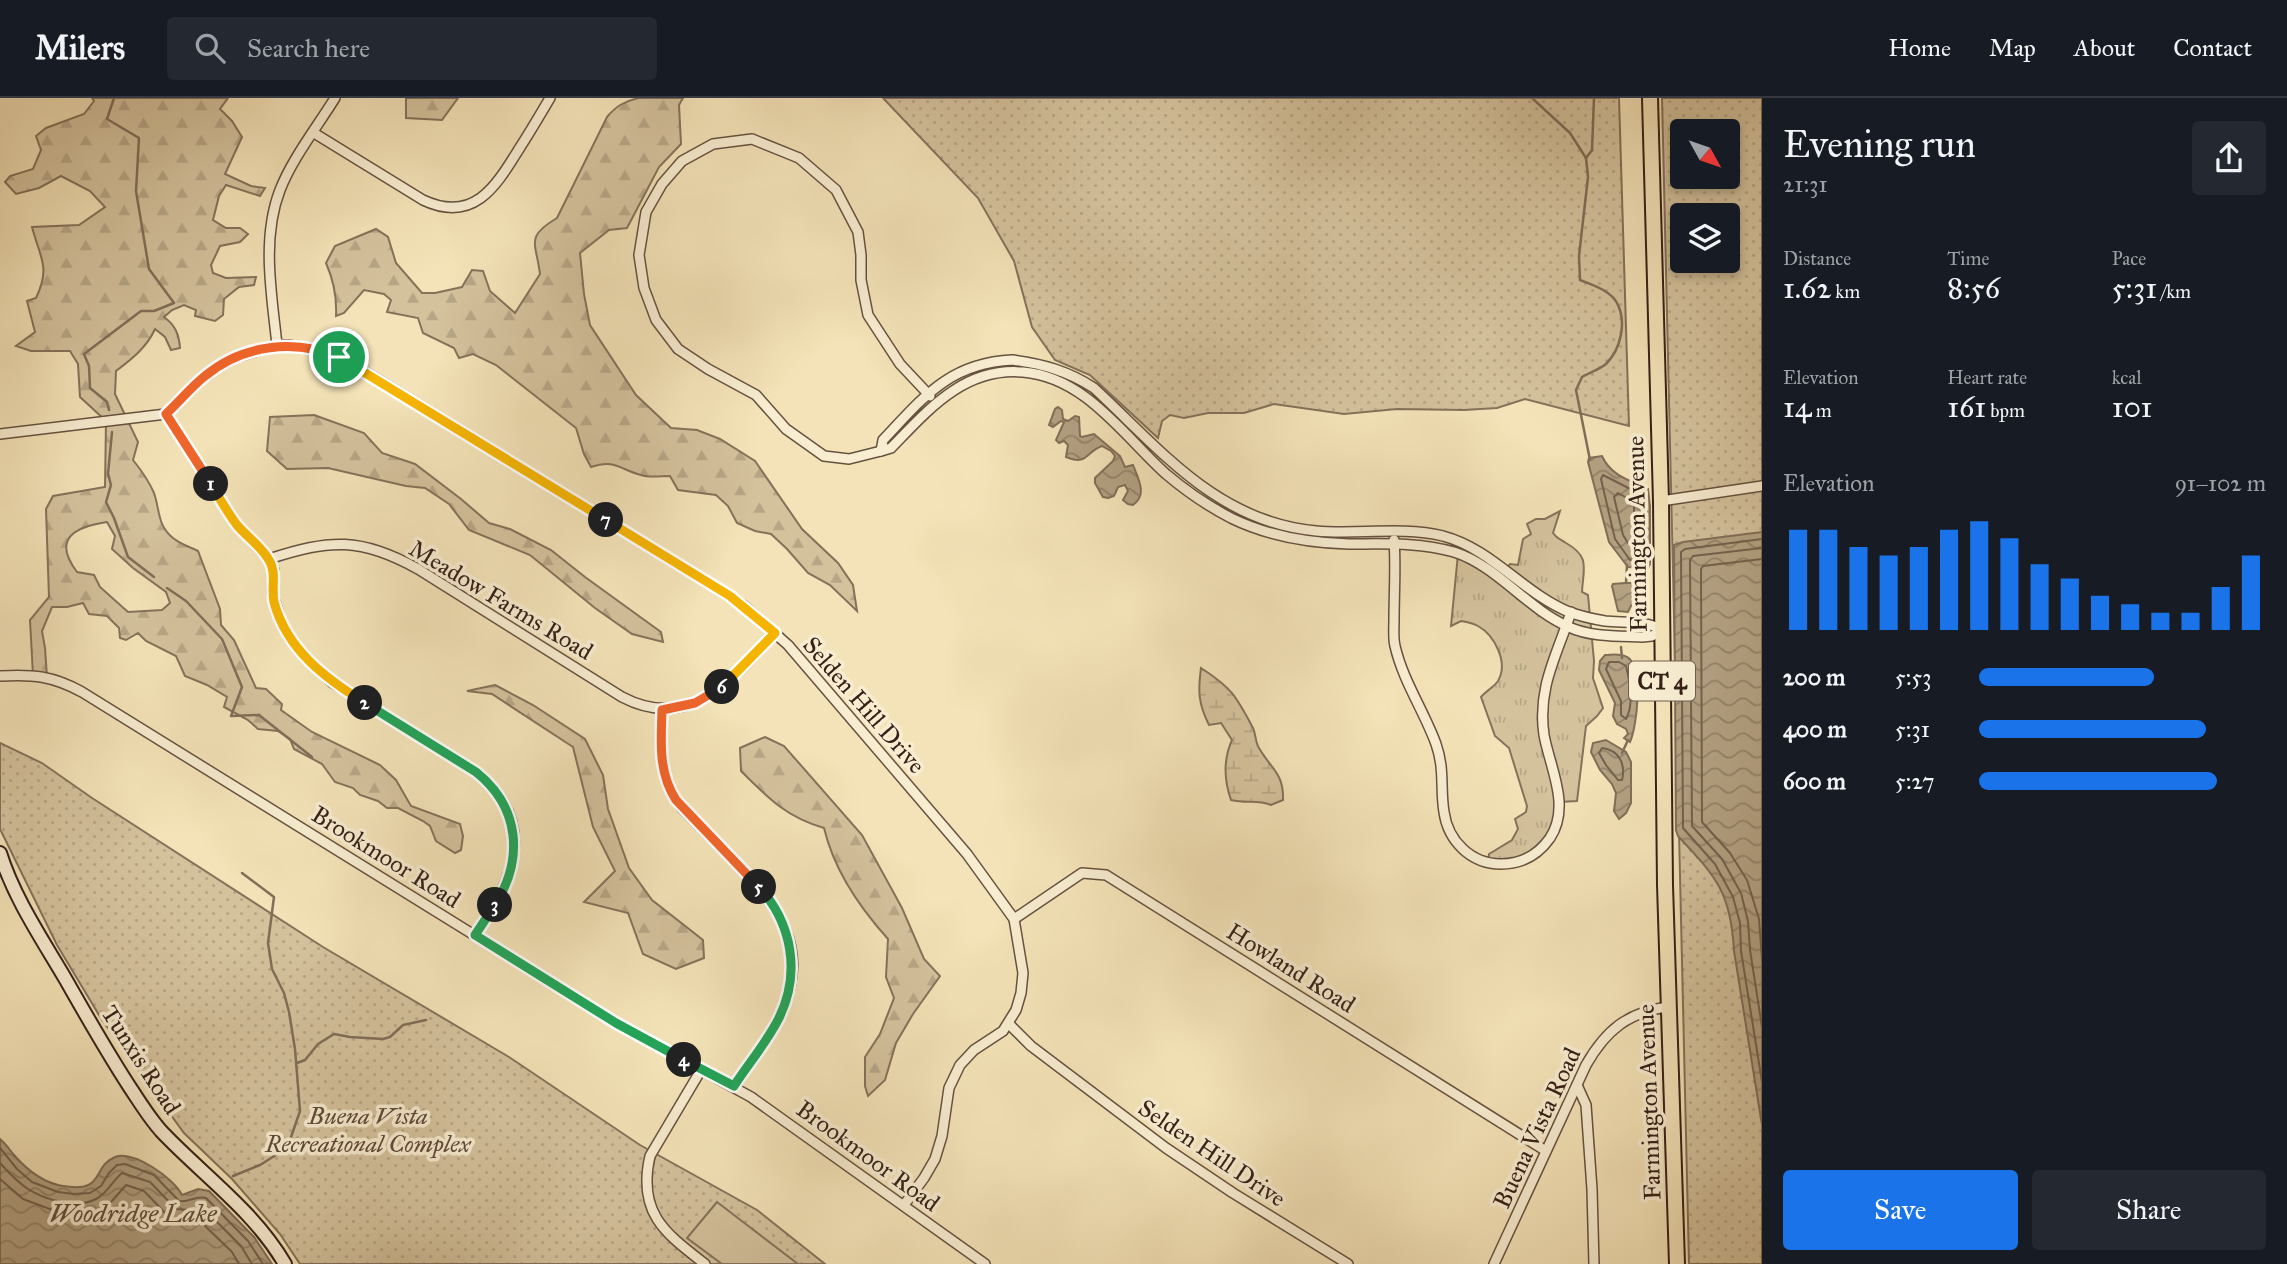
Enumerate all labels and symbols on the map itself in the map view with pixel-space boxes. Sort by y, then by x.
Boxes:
north arrow [1670,119,1740,189]
pin [309,327,369,387]
street label: Farmington Avenue [1620,436,1654,632]
pin: 1 [194,466,228,502]
pin: 7 [588,502,624,538]
street label: Meadow Farms Road [404,533,598,667]
street label: Selden Hill Drive [796,630,932,780]
road number: CT 4 [1629,662,1695,701]
pin: 6 [704,670,740,704]
pin: 2 [348,686,382,720]
street label: Brookmoor Road [306,799,466,915]
pin: 5 [742,870,776,904]
pin: 3 [477,888,512,922]
street label: Howland Road [1221,917,1361,1019]
street label: Tunxis Road [95,1000,187,1120]
street label: Farmington Avenue [1631,1003,1667,1201]
pin: 4 [666,1042,702,1077]
street label: Buena Vista Road [1487,1043,1587,1213]
street label: Selden Hill Drive [1133,1093,1291,1213]
street label: Brookmoor Road [790,1094,946,1218]
park label: Buena Vista Recreational Complex [264,1101,472,1159]
water label: Woodridge Lake [49,1197,218,1229]

